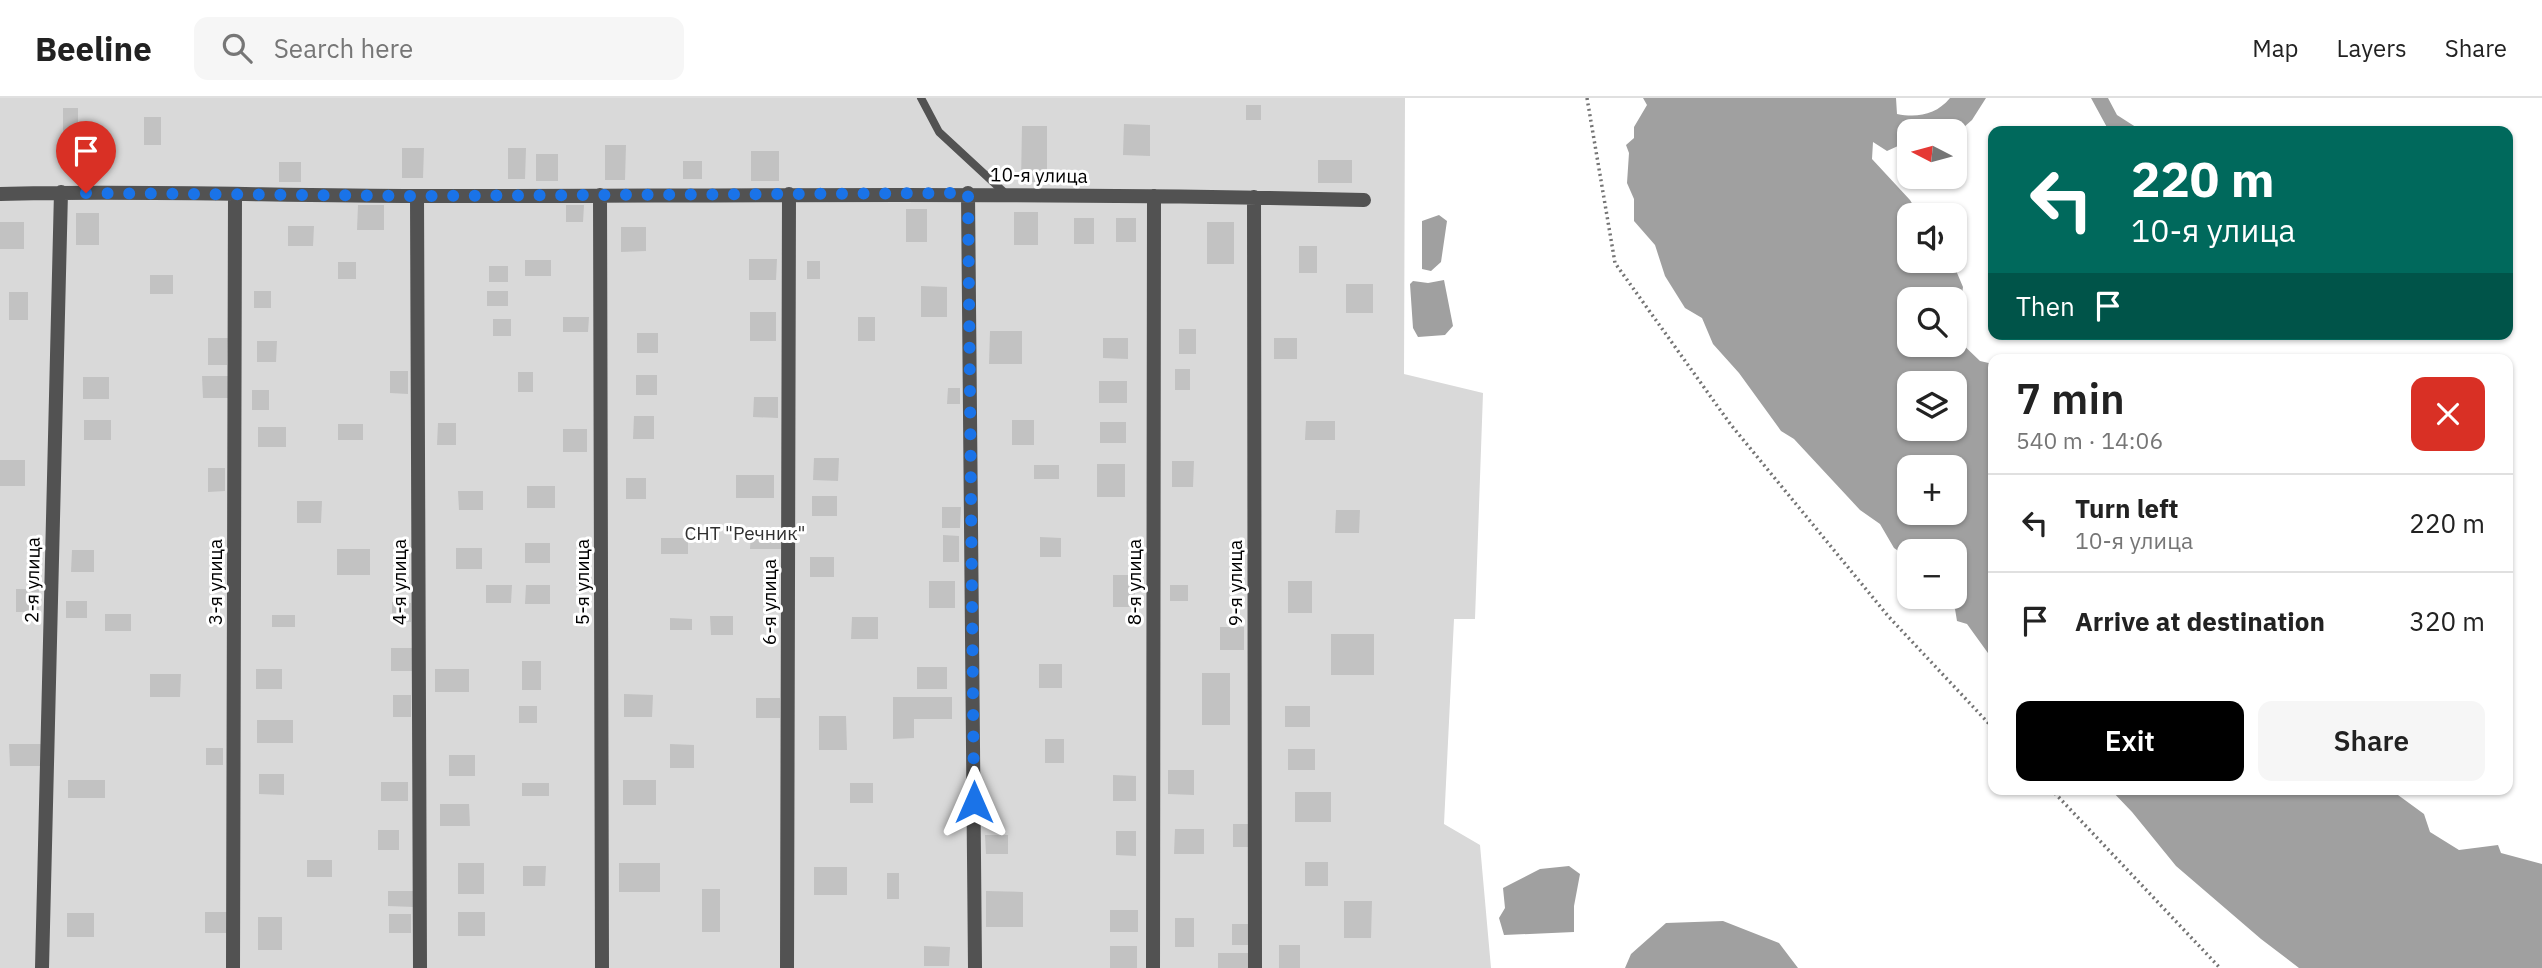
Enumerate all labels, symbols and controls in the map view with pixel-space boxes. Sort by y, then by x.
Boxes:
search box [194,17,684,80]
text: Beeline [35,27,152,70]
icon: search [218,29,256,67]
text: Search here [274,31,413,65]
text: Map [2252,32,2299,64]
text: Layers [2337,32,2407,64]
text: Share [2445,32,2507,64]
north arrow [1897,119,1967,189]
map controls [1897,119,1967,609]
pin [56,121,116,193]
icon: arrive [67,132,105,170]
text: 220 m [2131,147,2275,210]
icon: left [2016,154,2107,245]
street label: 10-я улица [990,162,1088,188]
button: sound [1897,203,1967,273]
text: 10-я улица [2131,209,2295,251]
button: search [1897,287,1967,357]
icon: arrive [2089,287,2127,325]
text: Then [2016,289,2075,323]
button: layers [1897,371,1967,441]
text: 7 min [2016,371,2125,426]
button: close [2411,377,2485,451]
text: 540 m · 14:06 [2016,425,2163,455]
button: + [1897,455,1967,525]
text: Turn left [2075,491,2178,525]
icon: left [2016,504,2054,542]
text: 220 m [2409,506,2485,540]
park label: СНТ "Речник" [684,521,806,545]
text: 10-я улица [2075,525,2193,555]
street label: 2-я улица [19,537,45,623]
street label: 3-я улица [203,539,227,625]
street label: 4-я улица [387,539,411,625]
street label: 5-я улица [570,539,594,625]
street label: 8-я улица [1122,539,1146,625]
button: − [1897,539,1967,609]
street label: 9-я улица [1223,540,1247,626]
street label: 6-я улица [757,559,781,645]
icon: arrive [2016,602,2054,640]
text: Arrive at destination [2075,604,2325,638]
text: 320 m [2409,604,2485,638]
button: Exit [2016,701,2244,781]
button: Share [2258,701,2485,781]
position arrow [937,765,1011,839]

